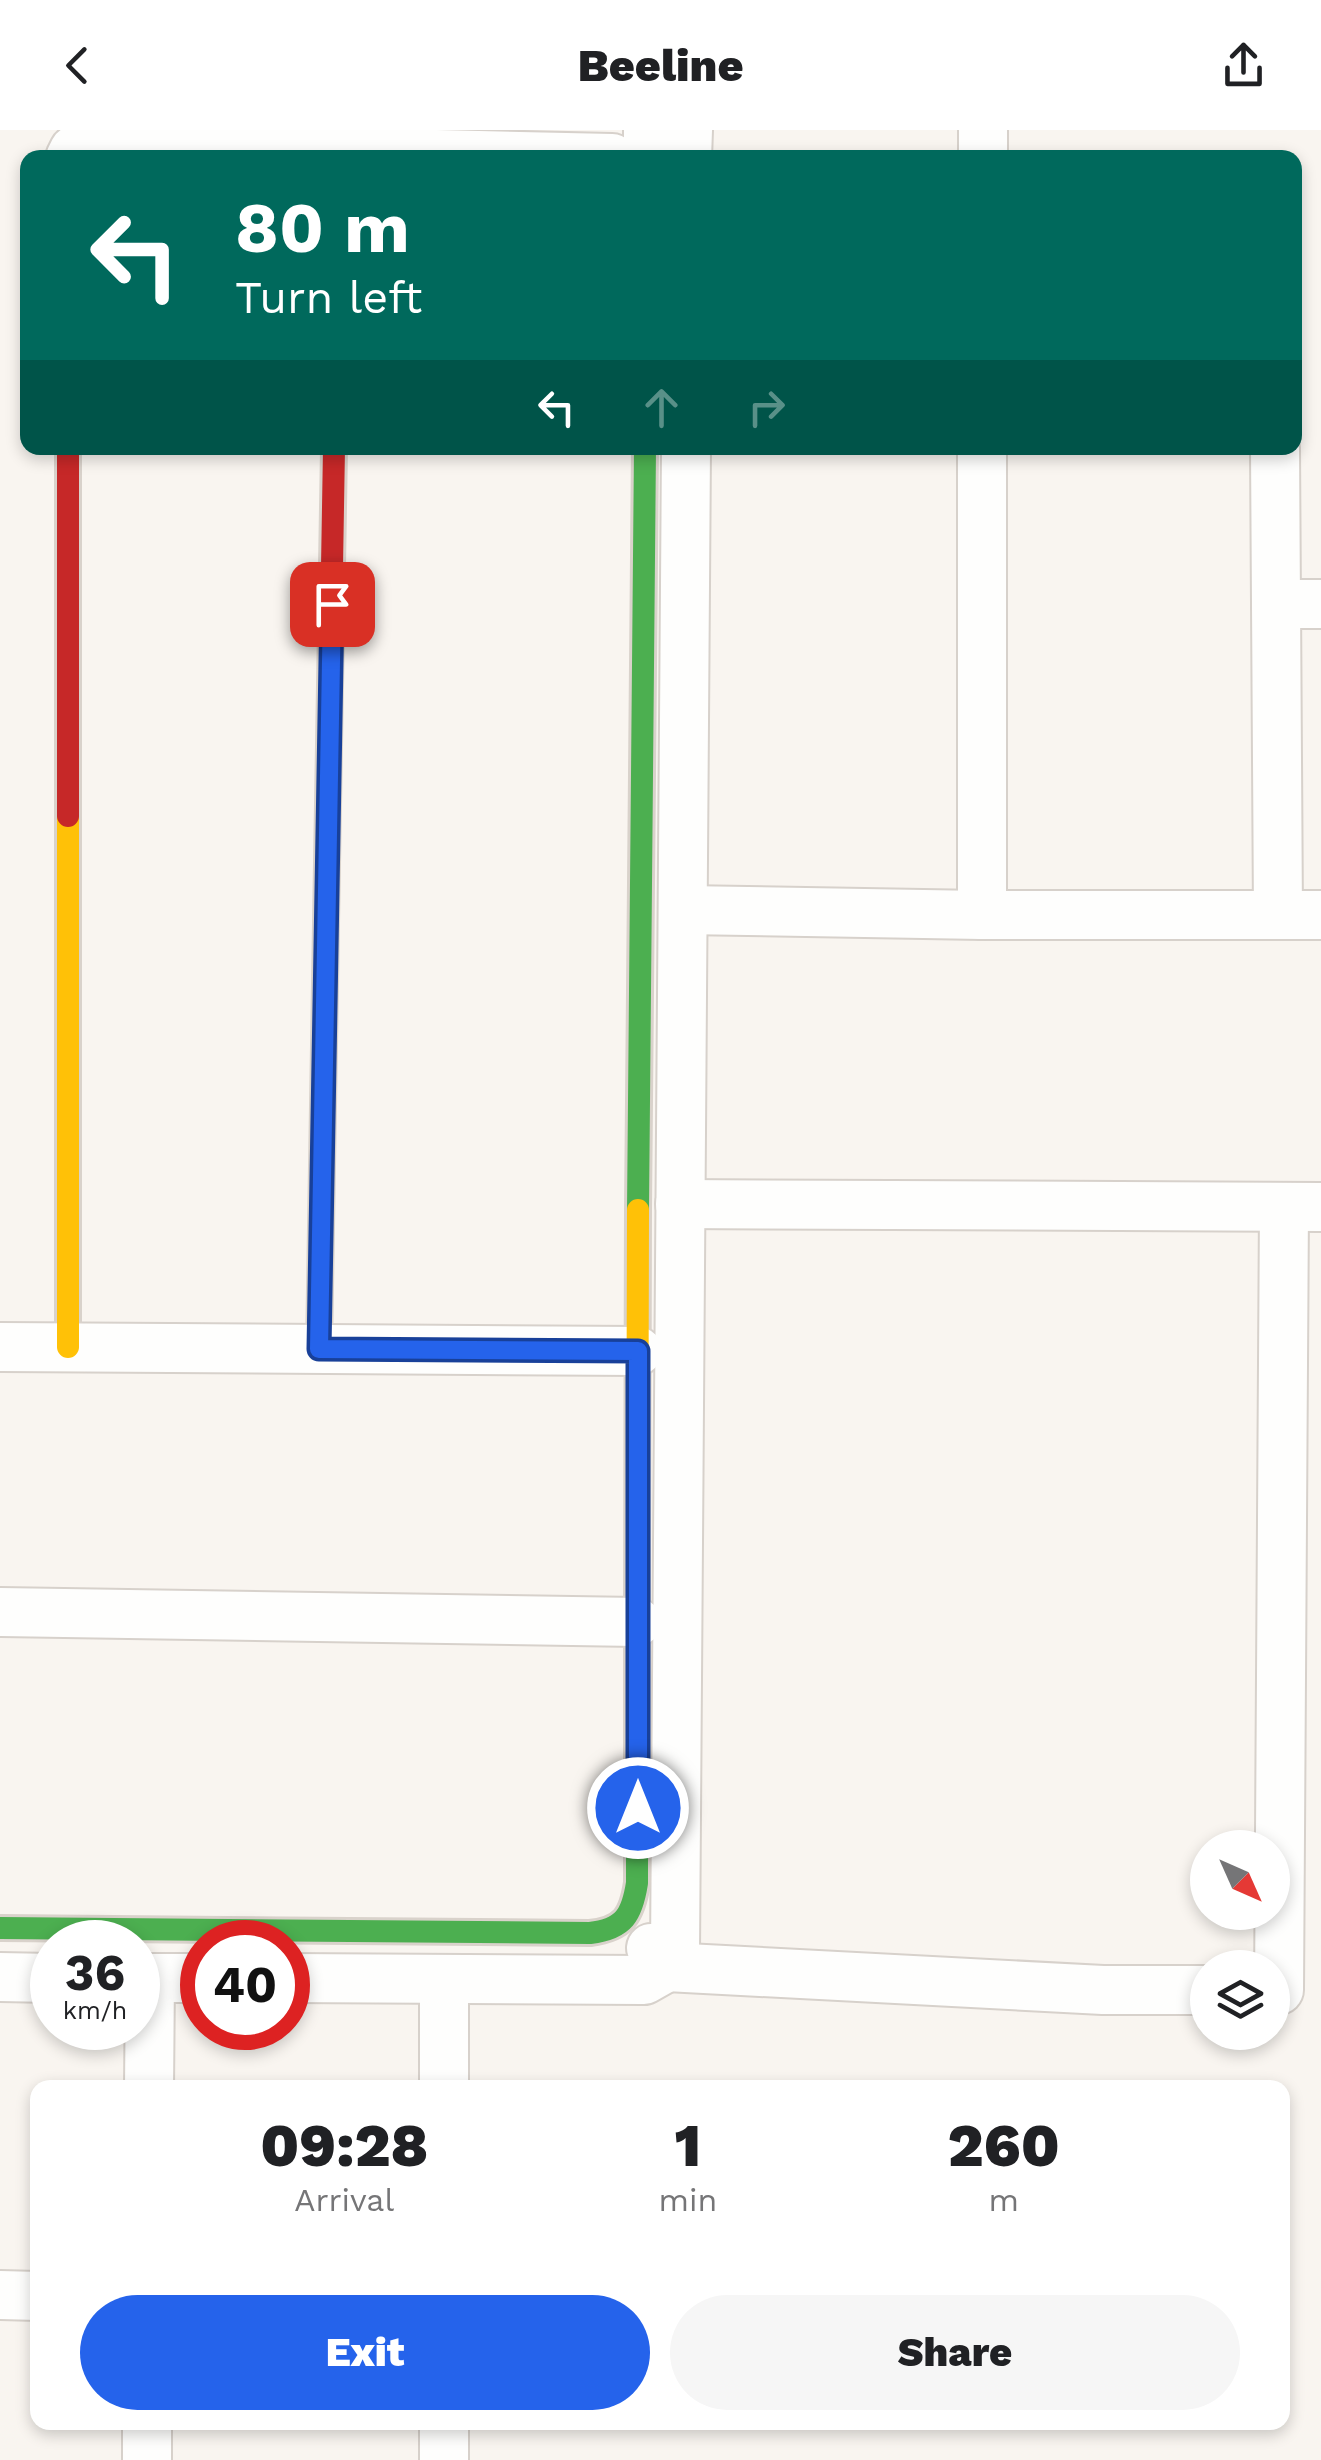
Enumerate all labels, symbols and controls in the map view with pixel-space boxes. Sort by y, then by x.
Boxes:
icon: back [50,38,105,93]
icon: share [1216,38,1271,93]
text: Beeline [578,39,743,92]
text: 80 m [235,187,410,269]
icon: left [70,190,200,320]
text: Turn left [235,271,422,324]
icon: left [529,380,584,435]
icon: ahead [634,380,689,435]
icon: right [739,380,794,435]
pin [290,562,375,647]
icon: arrive [305,577,360,632]
position arrow [586,1756,690,1860]
north arrow [1190,1830,1290,1930]
map controls [1190,1830,1290,2050]
speed limit sign: 40 [180,1920,310,2050]
text: 36 [65,1943,125,2002]
button: layers [1190,1950,1290,2050]
text: km/h [63,1996,127,2025]
text: 09:28 [260,2110,428,2181]
text: 1 [675,2110,701,2181]
text: 260 [948,2110,1060,2181]
text: Arrival [294,2181,394,2219]
text: min [659,2181,717,2219]
text: m [988,2181,1019,2219]
button: Exit [80,2295,650,2410]
button: Share [670,2295,1240,2410]

